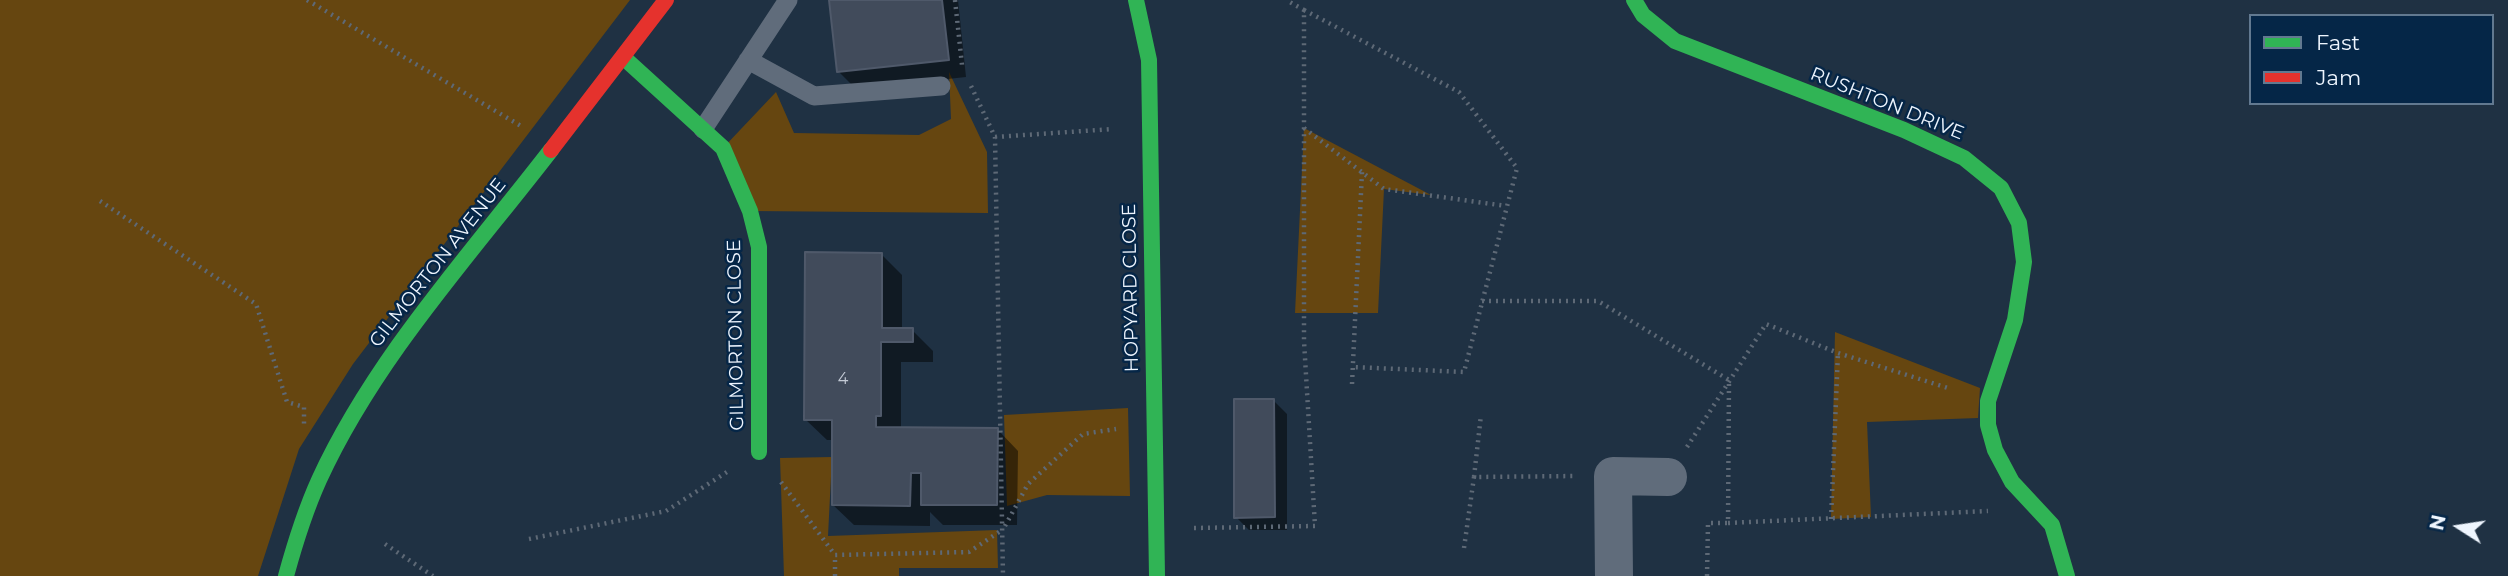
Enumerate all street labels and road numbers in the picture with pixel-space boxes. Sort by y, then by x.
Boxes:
street label: RUSHTON DRIVE [1807,63,1967,145]
street label: GILMORTON AVENUE [365,174,511,352]
street label: HOPYARD CLOSE [1118,203,1144,373]
street label: GILMORTON CLOSE [723,239,749,431]

